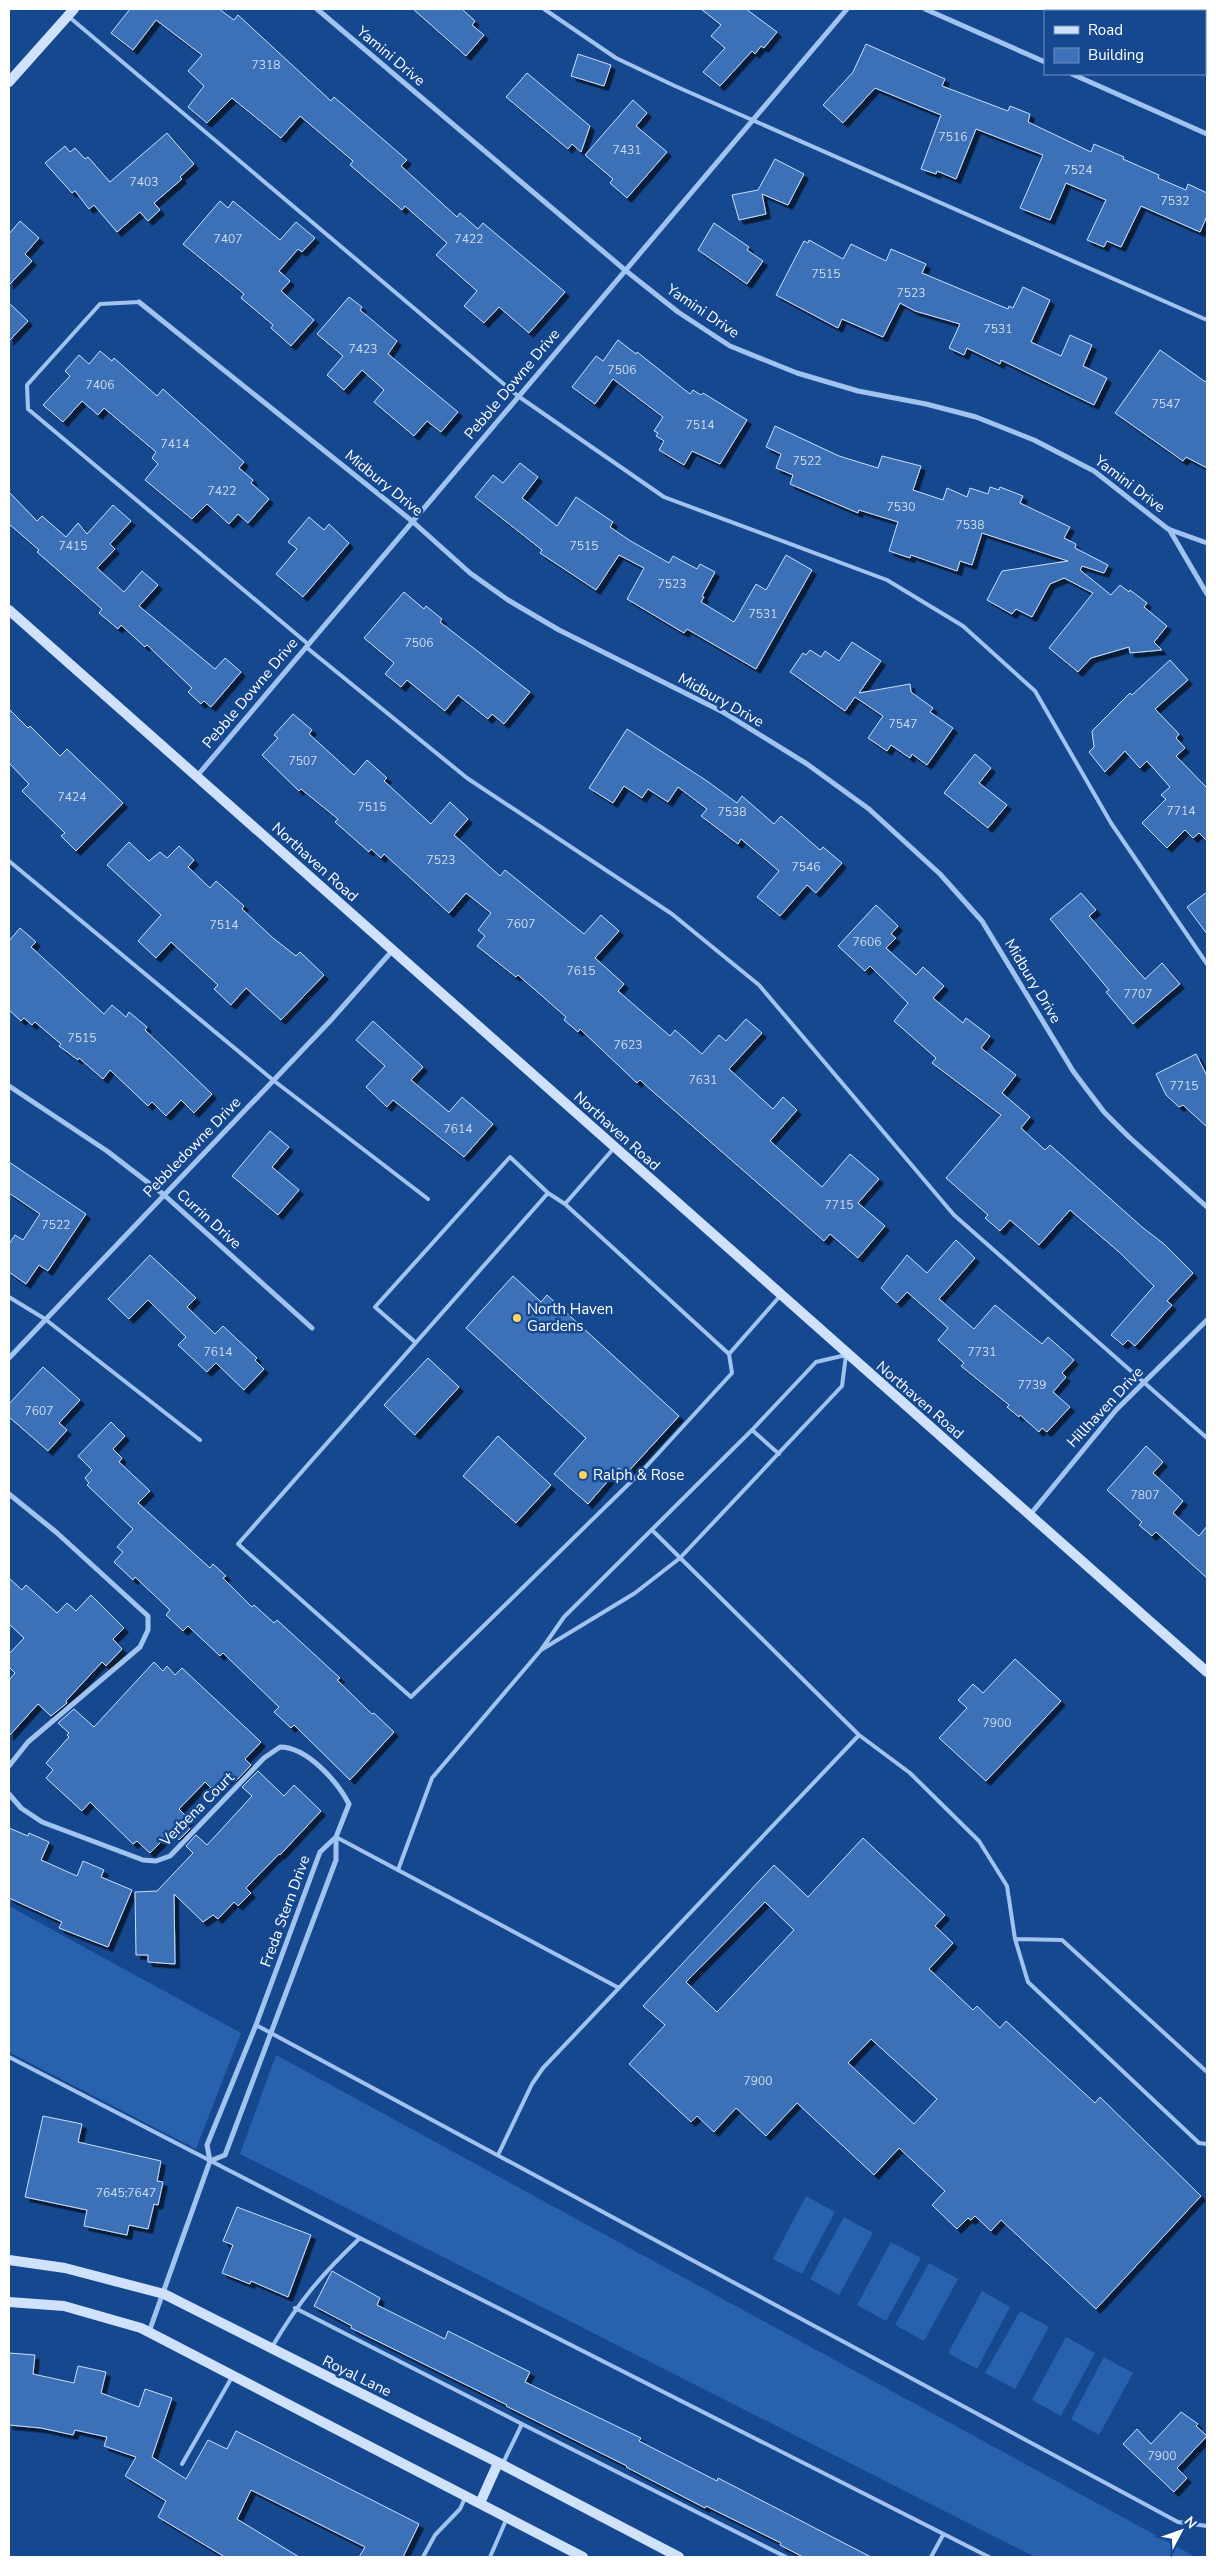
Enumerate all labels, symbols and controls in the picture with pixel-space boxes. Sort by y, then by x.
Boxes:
legend [1044,10,1206,75]
text: Road [1088,20,1123,40]
street label: Yamini Drive [352,21,429,91]
text: Building [1088,45,1144,65]
house number: 7318 [252,57,280,73]
house number: 7516 [939,129,967,145]
house number: 7431 [613,142,641,158]
house number: 7524 [1064,162,1092,178]
house number: 7403 [130,174,158,190]
house number: 7532 [1161,193,1189,209]
house number: 7407 [214,231,242,247]
house number: 7422 [455,231,483,247]
house number: 7515 [812,266,840,282]
street label: Yamini Drive [662,279,743,343]
house number: 7523 [897,285,925,301]
house number: 7531 [984,321,1012,337]
street label: Pebble Downe Drive [460,324,564,444]
house number: 7423 [349,341,377,357]
house number: 7506 [608,362,636,378]
house number: 7406 [86,377,114,393]
house number: 7547 [1152,396,1180,412]
house number: 7514 [686,417,714,433]
house number: 7414 [161,436,189,452]
street label: Midbury Drive [341,445,427,521]
street label: Yamini Drive [1090,450,1169,517]
house number: 7522 [793,453,821,469]
house number: 7422 [208,483,236,499]
house number: 7530 [887,499,915,515]
house number: 7538 [956,517,984,533]
house number: 7415 [59,538,87,554]
house number: 7515 [570,538,598,554]
house number: 7523 [658,576,686,592]
house number: 7531 [749,606,777,622]
street label: Pebble Downe Drive [198,633,302,753]
house number: 7506 [405,635,433,651]
street label: Midbury Drive [675,668,767,732]
house number: 7547 [889,716,917,732]
house number: 7507 [289,753,317,769]
house number: 7424 [58,789,86,805]
house number: 7515 [358,799,386,815]
house number: 7714 [1167,803,1195,819]
house number: 7538 [718,804,746,820]
street label: Northaven Road [268,818,362,906]
house number: 7523 [427,852,455,868]
house number: 7546 [792,859,820,875]
house number: 7607 [507,916,535,932]
house number: 7514 [210,917,238,933]
house number: 7606 [853,934,881,950]
street label: Midbury Drive [1000,935,1066,1027]
house number: 7615 [567,963,595,979]
house number: 7707 [1124,986,1152,1002]
house number: 7515 [68,1030,96,1046]
house number: 7623 [614,1037,642,1053]
house number: 7631 [689,1072,717,1088]
house number: 7715 [1170,1078,1198,1094]
street label: Northaven Road [570,1087,664,1175]
street label: Pebbledowne Drive [139,1092,245,1202]
house number: 7614 [444,1121,472,1137]
street label: Currin Drive [172,1185,246,1253]
house number: 7715 [825,1197,853,1213]
house number: 7522 [42,1217,70,1233]
place label: North Haven Gardens [527,1299,613,1336]
marker: North Haven Gardens [511,1312,523,1324]
house number: 7614 [204,1344,232,1360]
house number: 7731 [968,1344,996,1360]
street label: Northaven Road [872,1356,968,1444]
street label: Hillhaven Drive [1062,1362,1148,1452]
house number: 7739 [1018,1377,1046,1393]
house number: 7607 [25,1403,53,1419]
place label: Ralph & Rose [593,1465,684,1485]
marker: Ralph & Rose [577,1469,589,1481]
house number: 7807 [1131,1487,1159,1503]
house number: 7900 [983,1715,1011,1731]
street label: Verbena Court [155,1767,239,1851]
street label: Freda Stern Drive [255,1852,315,1970]
house number: 7900 [744,2073,772,2089]
house number: 7645;7647 [96,2185,156,2201]
street label: Royal Lane [319,2351,395,2401]
house number: 7900 [1148,2448,1176,2464]
north arrow [1156,2506,1206,2556]
text: N [1180,2513,1201,2533]

